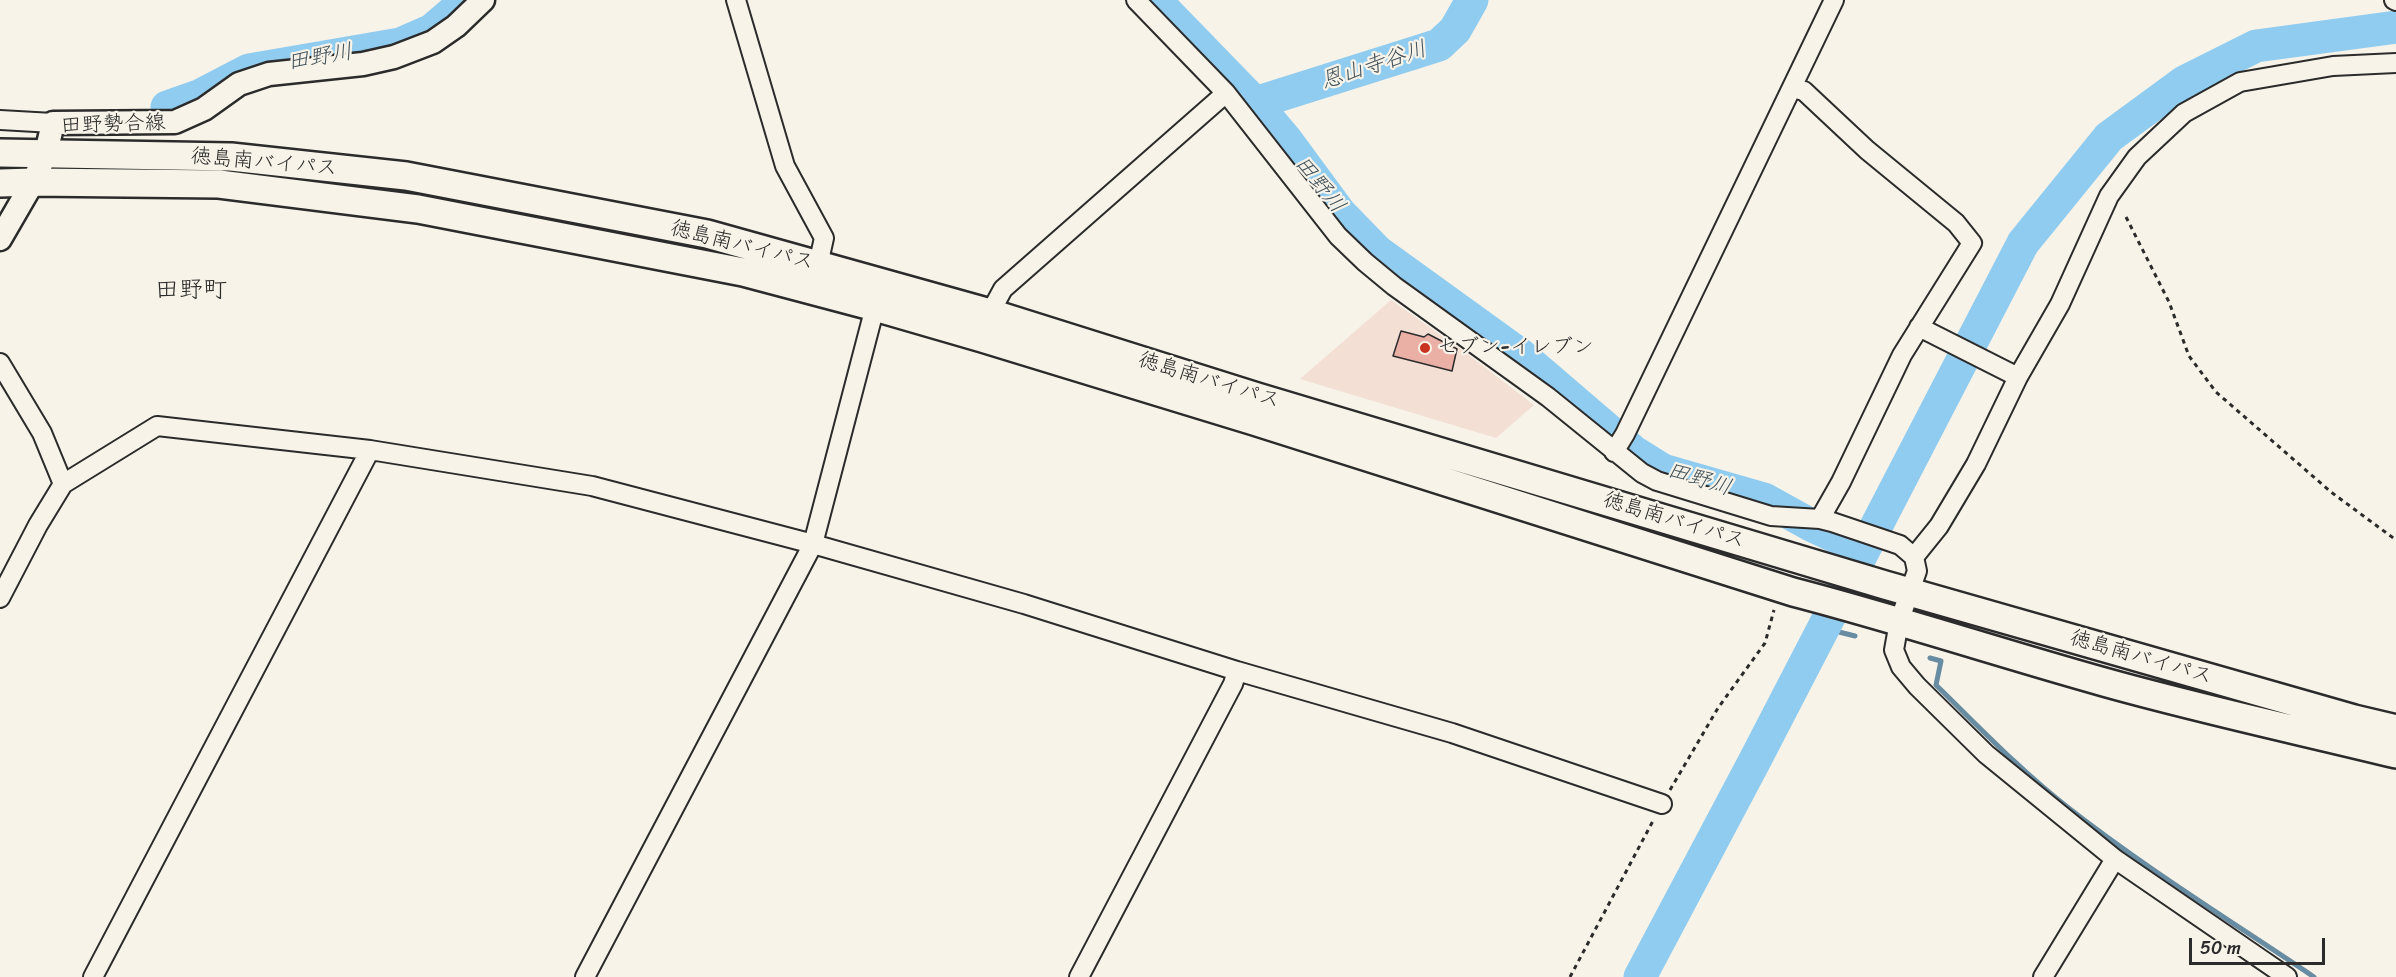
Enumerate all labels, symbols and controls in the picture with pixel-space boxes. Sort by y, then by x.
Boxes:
water label: 恩山寺谷川 [1318,36,1430,96]
water label: 田野川 [285,39,355,77]
street label: 田野勢合線 [60,111,166,139]
street label: 徳島南バイパス [190,144,338,182]
water label: 田野川 [1288,151,1350,219]
street label: 徳島南バイパス [668,216,816,276]
district label: 田野町 [155,277,227,305]
place label: セブン-イレブン [1437,335,1594,361]
marker: セブン-イレブン [1418,341,1432,355]
street label: 徳島南バイパス [1135,347,1283,415]
water label: 田野川 [1664,458,1734,502]
street label: 徳島南バイパス [1600,487,1748,555]
street label: 徳島南バイパス [2067,626,2215,690]
scale bar [2192,926,2328,964]
text: 50 m [2200,932,2241,964]

